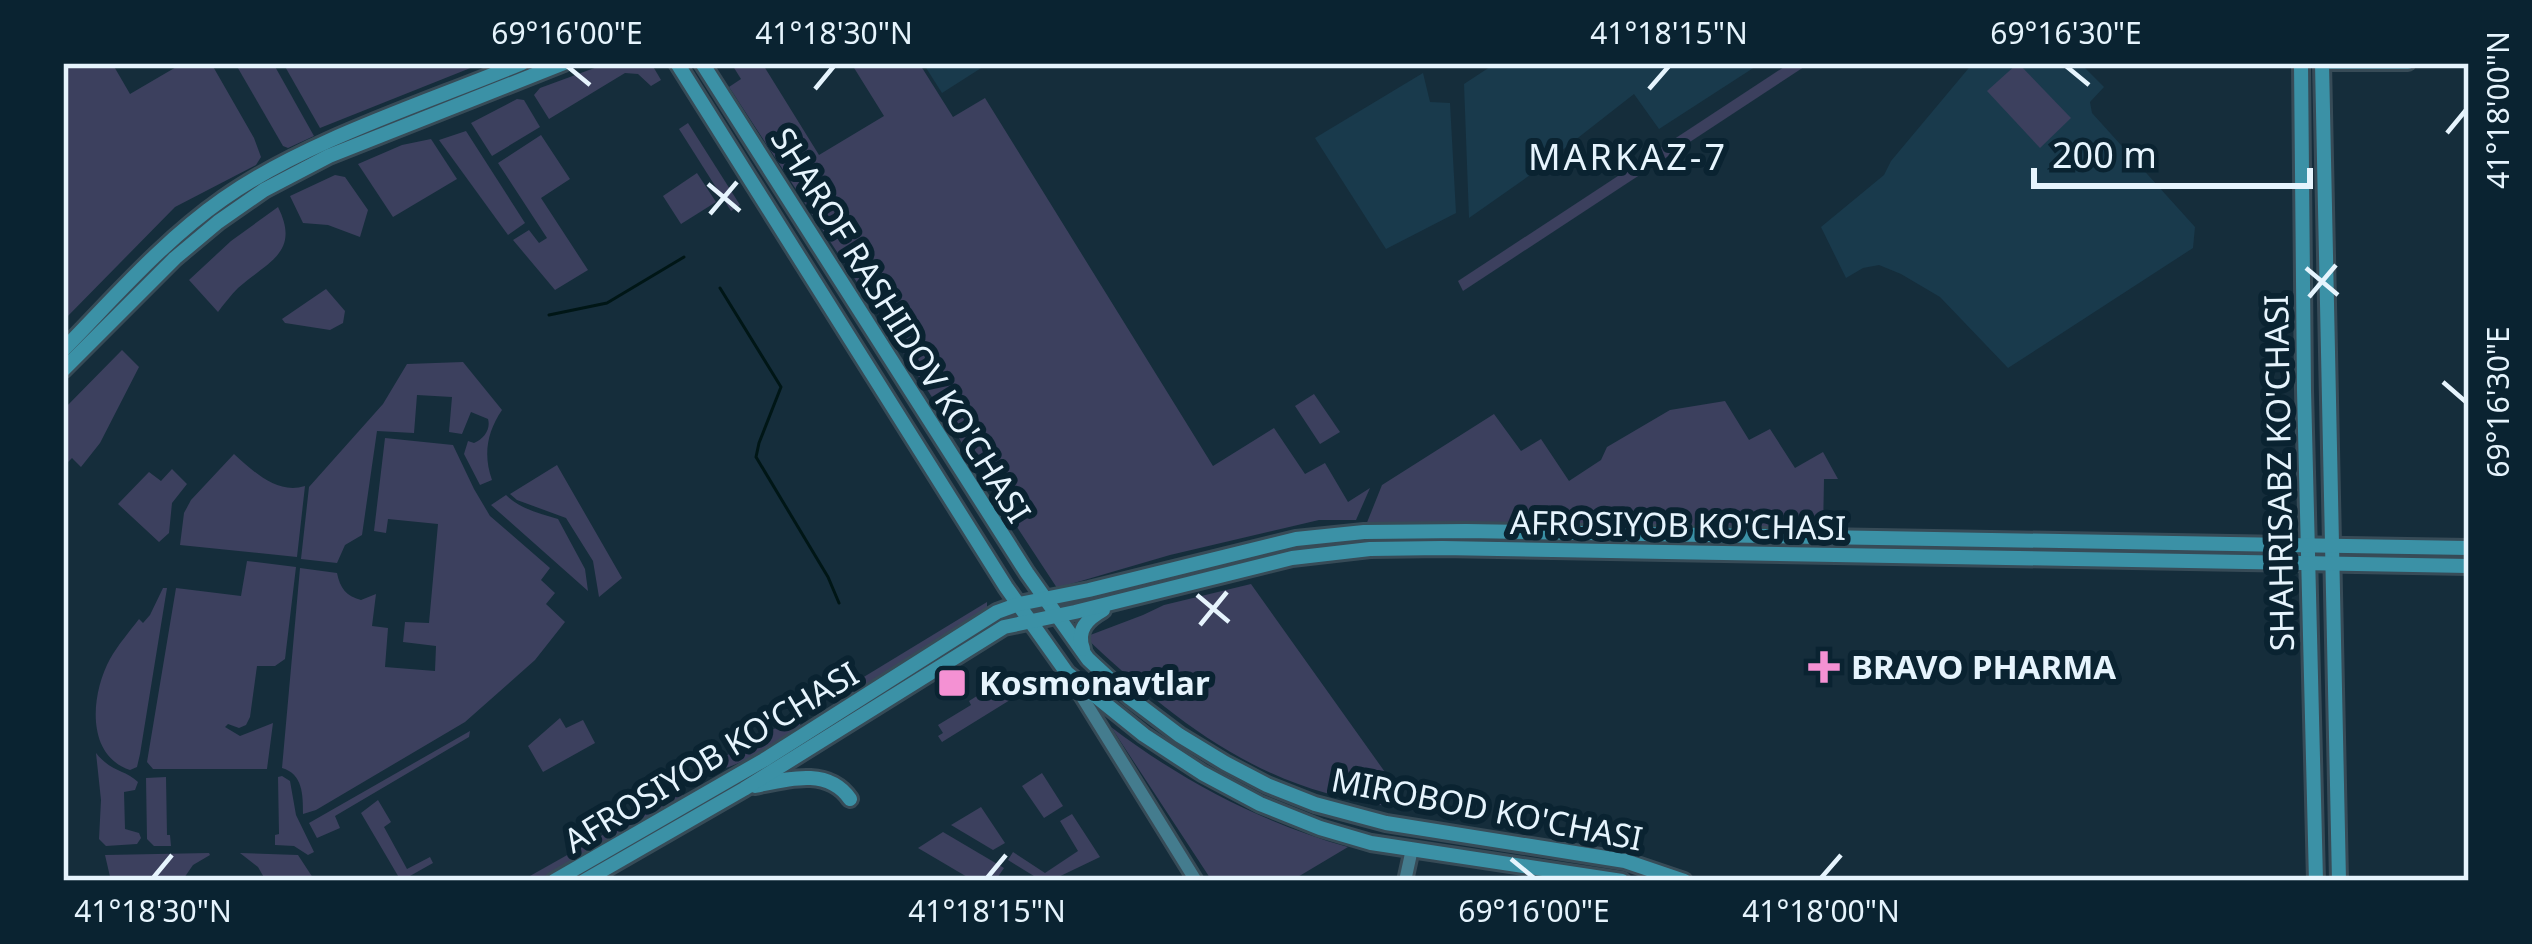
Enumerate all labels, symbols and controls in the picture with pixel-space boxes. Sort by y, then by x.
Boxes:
text: 69°16'00"E [491,12,643,53]
text: 41°18'30"N [755,12,913,53]
text: 41°18'15"N [1590,12,1748,53]
text: 69°16'30"E [1990,12,2142,53]
text: 41°18'00"N [2477,31,2518,189]
scale bar [2034,114,2310,188]
street label: SHAROF RASHIDOV KO'CHASI [761,119,1042,531]
text: 200 m [2052,130,2157,179]
district label: MARKAZ-7 [1528,132,1728,181]
street label: SHAHRISABZ KO'CHASI [2253,294,2304,652]
text: 69°16'30"E [2477,326,2518,478]
street label: AFROSIYOB KO'CHASI [1509,499,1847,550]
place label: BRAVO PHARMA [1851,644,2116,689]
street label: AFROSIYOB KO'CHASI [555,651,866,862]
marker: BRAVO PHARMA [1808,651,1840,683]
place label: Kosmonavtlar [979,660,1210,705]
marker: Kosmonavtlar [936,667,968,699]
street label: MIROBOD KO'CHASI [1328,756,1646,861]
text: 41°18'30"N [74,890,232,931]
text: 41°18'15"N [908,890,1066,931]
text: 69°16'00"E [1458,890,1610,931]
text: 41°18'00"N [1742,890,1900,931]

